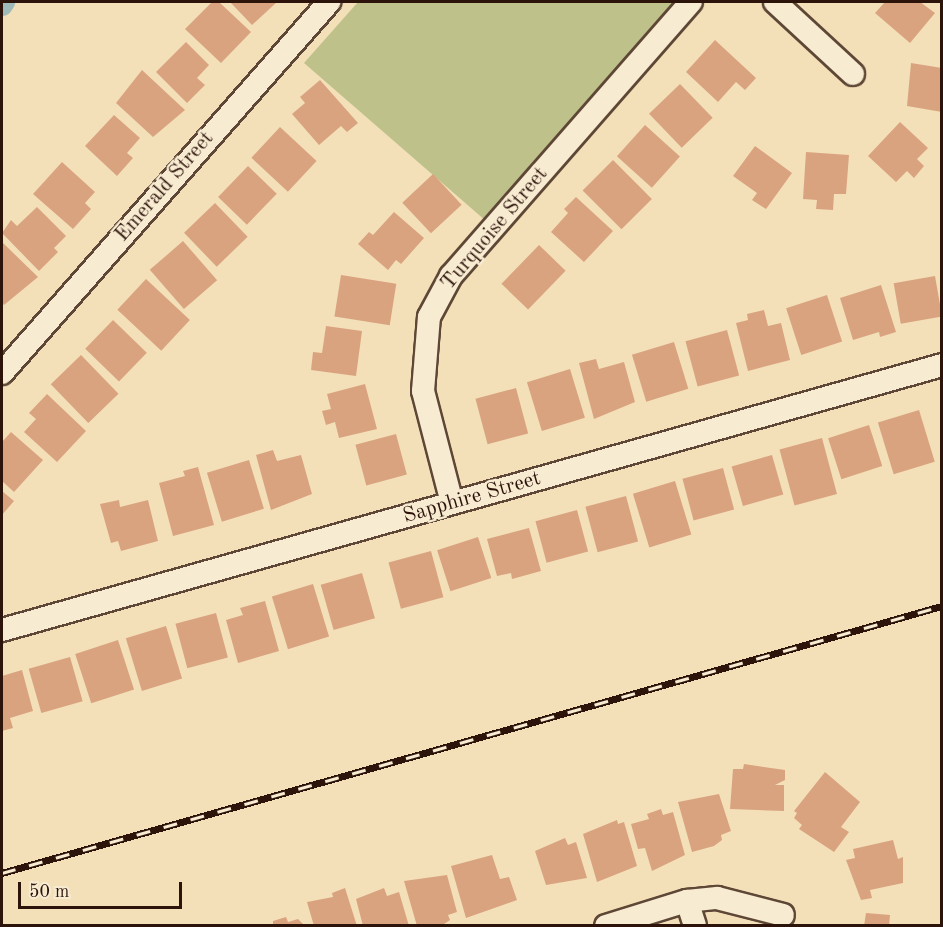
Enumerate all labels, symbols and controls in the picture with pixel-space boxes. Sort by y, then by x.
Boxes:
street label: Emerald Street [110,127,220,247]
street label: Turquoise Street [436,162,554,296]
street label: Sapphire Street [400,466,544,530]
scale bar [21,870,184,908]
text: 50 m [29,883,69,901]

